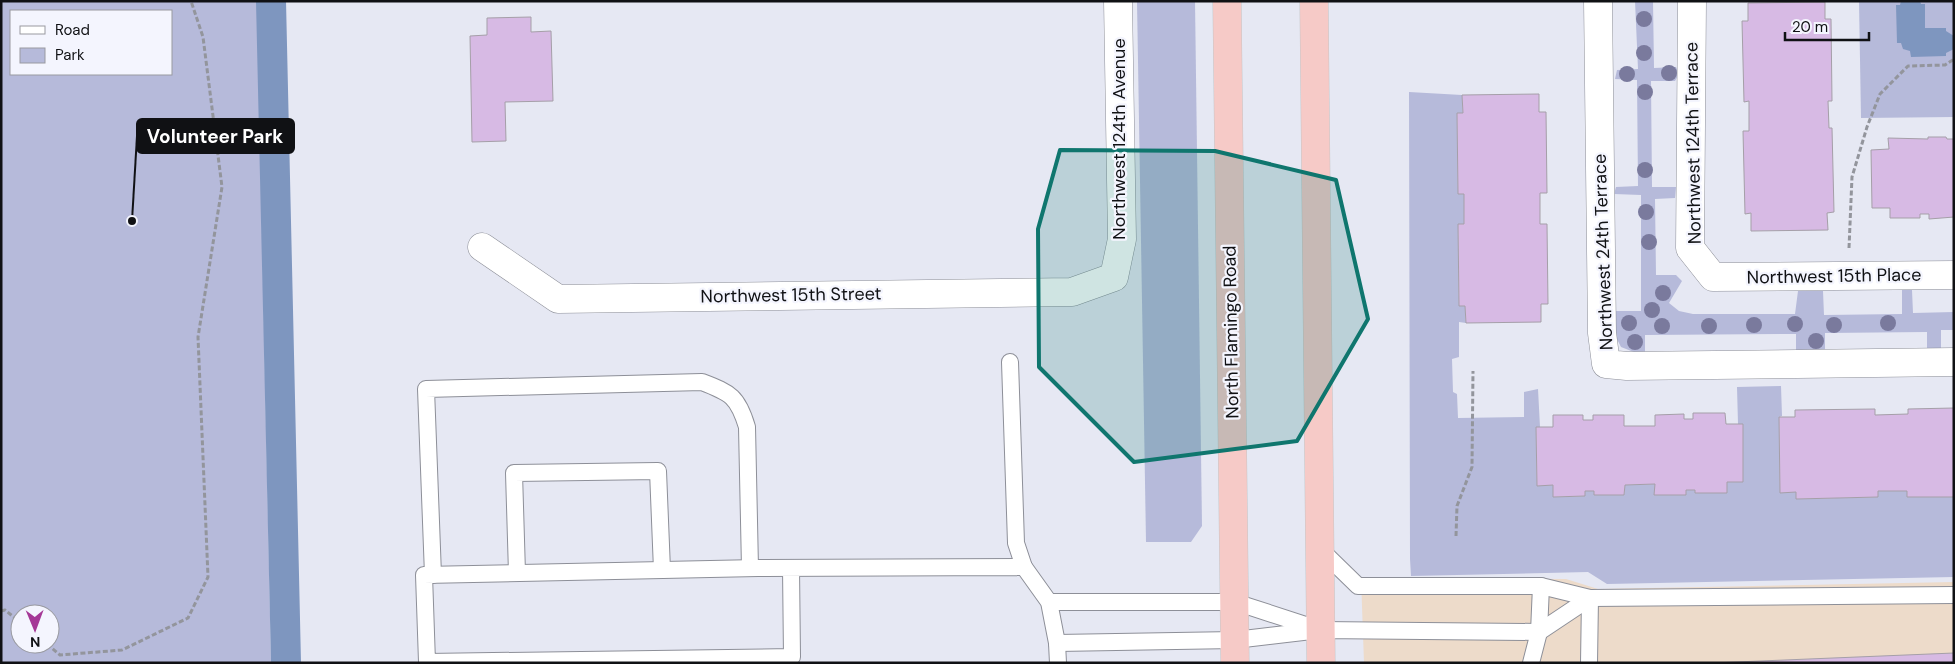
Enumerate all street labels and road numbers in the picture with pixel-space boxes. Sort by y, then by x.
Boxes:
street label: Northwest 124th Avenue [1107,38,1131,240]
street label: Northwest 124th Terrace [1679,42,1707,244]
street label: Northwest 24th Terrace [1588,153,1618,351]
street label: North Flamingo Road [1217,245,1245,419]
street label: Northwest 15th Place [1746,262,1922,290]
street label: Northwest 15th Street [700,281,882,309]

